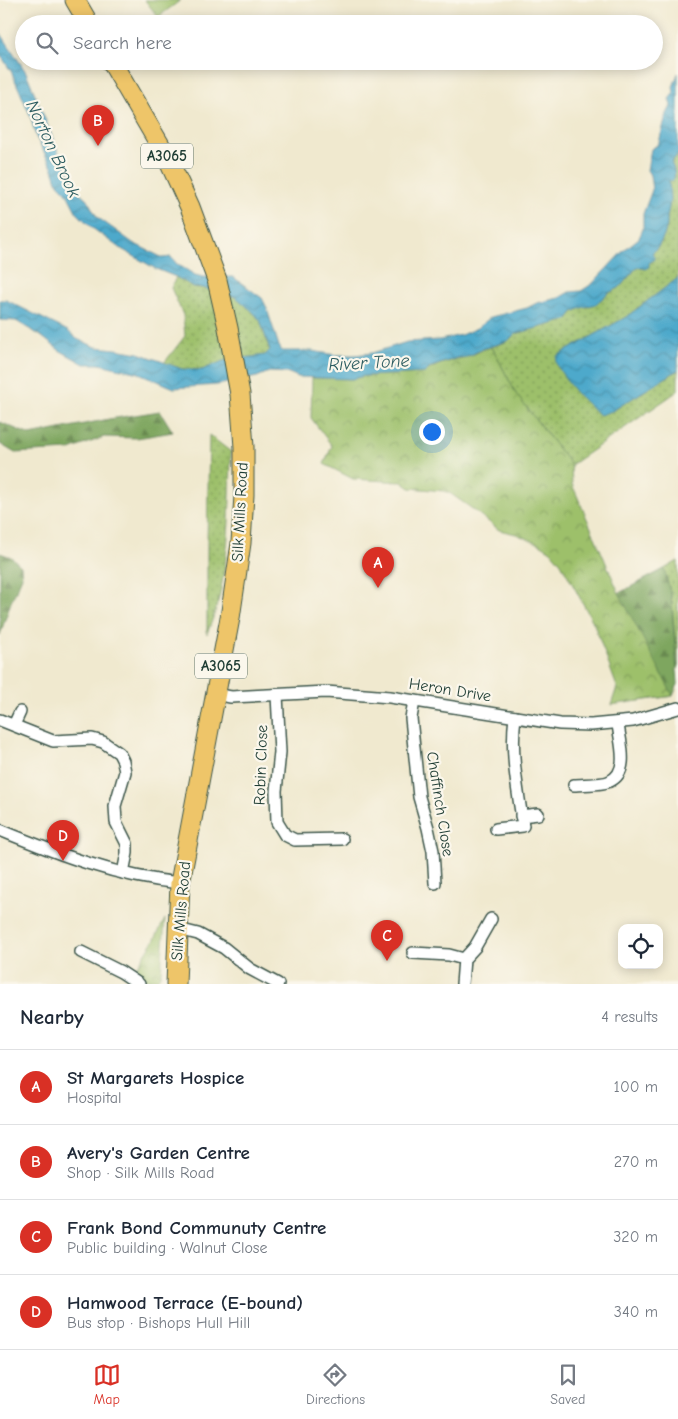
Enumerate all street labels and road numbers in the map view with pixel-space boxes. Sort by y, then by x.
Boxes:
road number: A3065 [141,144,193,168]
street label: Silk Mills Road [228,462,252,562]
road number: A3065 [195,654,247,678]
street label: Heron Drive [408,675,492,705]
street label: Robin Close [251,724,271,806]
street label: Chaffinch Close [423,750,457,858]
street label: Silk Mills Road [168,861,194,961]

